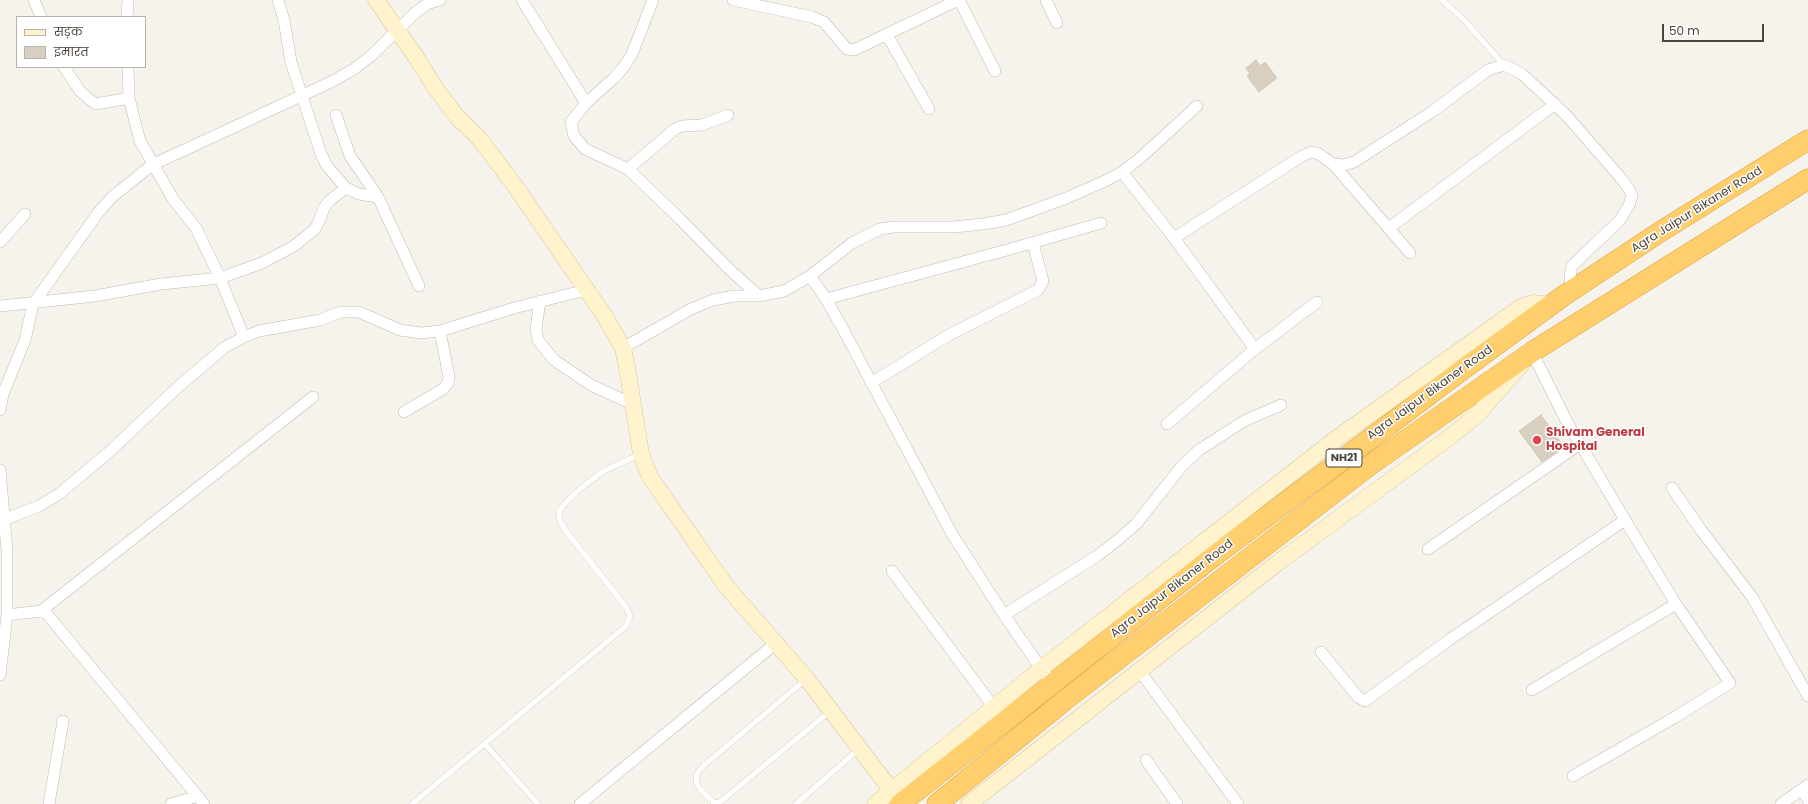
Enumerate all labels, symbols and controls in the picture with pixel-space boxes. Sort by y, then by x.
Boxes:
legend [16,16,146,68]
scale bar [1664,16,1766,42]
text: 50 m [1669,22,1700,39]
text: सड़क [54,23,83,40]
text: इमारत [54,43,89,60]
street label: Agra Jaipur Bikaner Road [1629,164,1765,256]
street label: Agra Jaipur Bikaner Road [1364,343,1496,443]
place label: Shivam General Hospital [1546,426,1645,454]
marker: Shivam General Hospital [1531,434,1543,446]
road number: NH21 [1326,449,1362,467]
street label: Agra Jaipur Bikaner Road [1108,537,1236,641]

